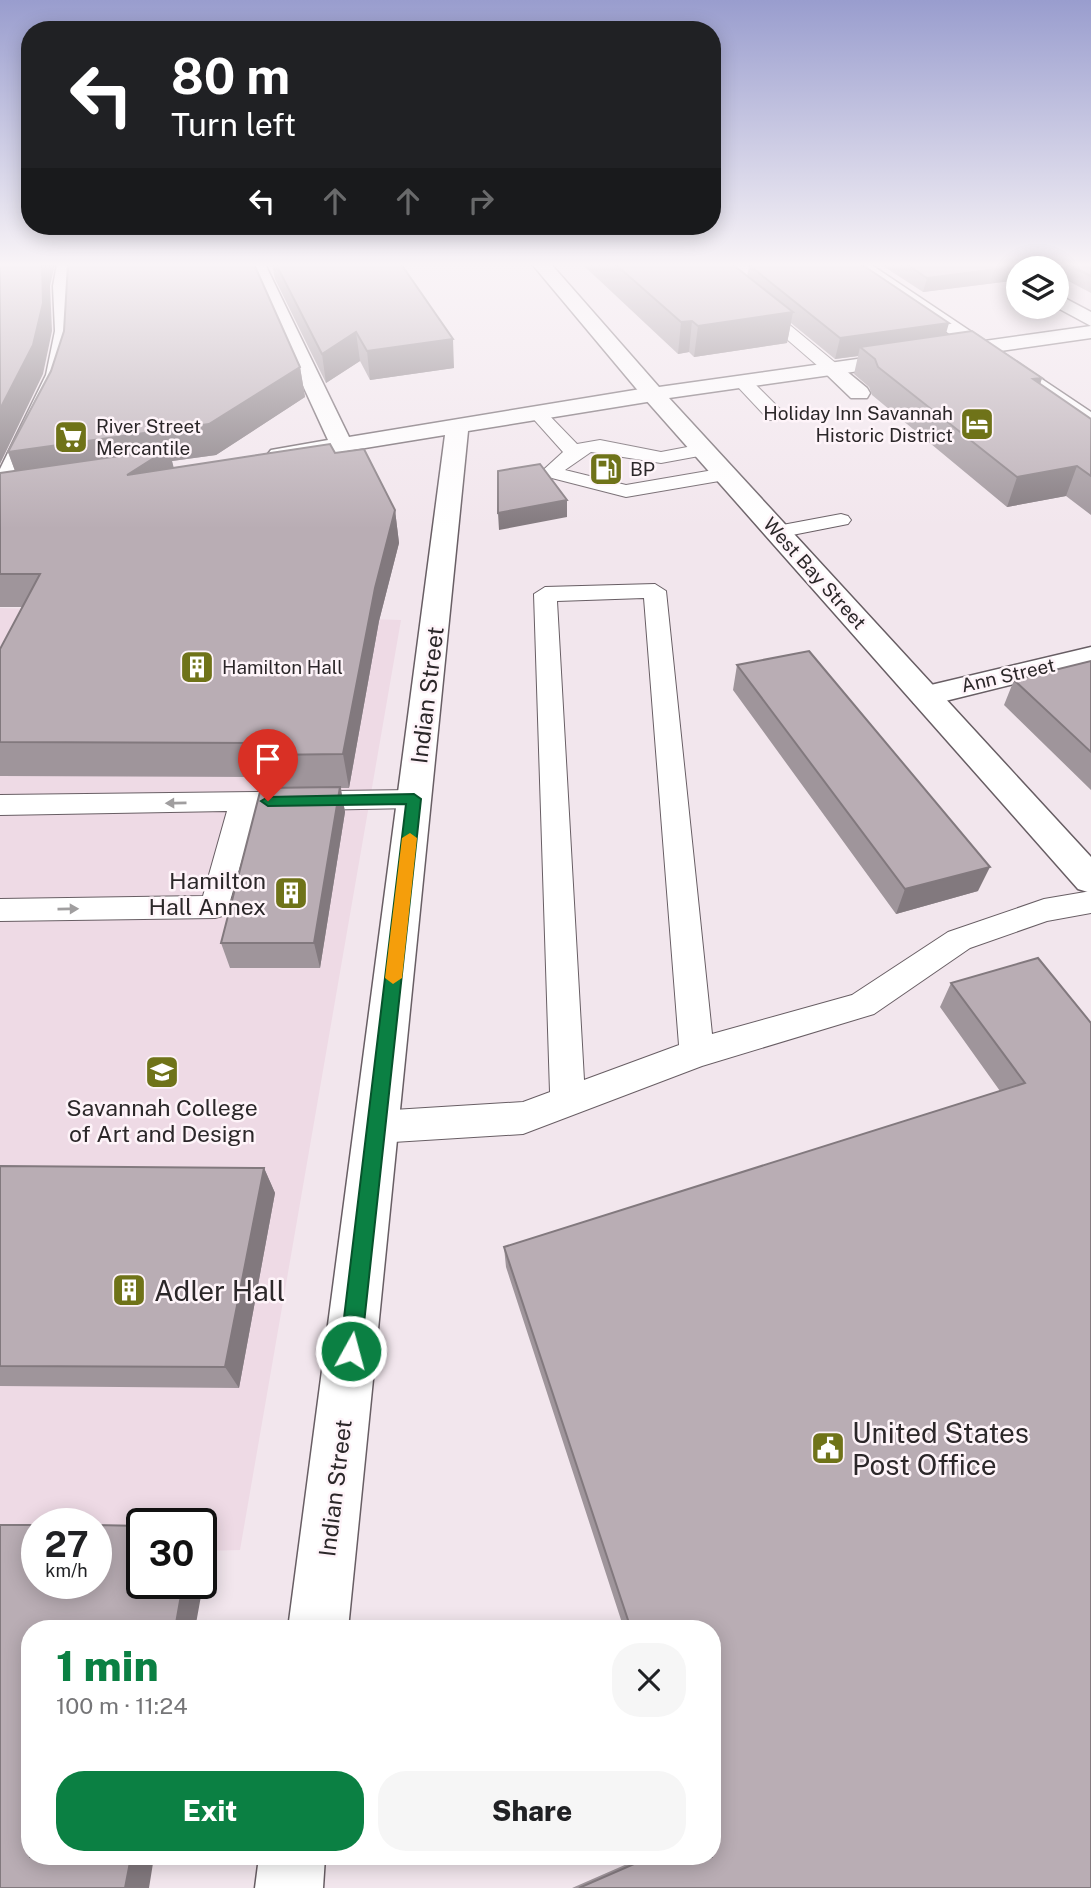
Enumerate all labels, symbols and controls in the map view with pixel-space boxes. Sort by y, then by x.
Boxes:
text: 80 m [171,47,290,105]
icon: left [56,49,147,140]
text: Turn left [171,106,296,143]
icon: left [243,182,281,220]
icon: ahead [316,182,354,220]
icon: ahead [389,182,427,220]
icon: right [462,182,500,220]
map controls [1006,256,1069,319]
button: layers [1006,256,1069,319]
place label: Holiday Inn Savannah Historic District [763,402,953,446]
hotel icon: Holiday Inn Savannah Historic District [958,405,996,443]
place label: River Street Mercantile [96,415,201,459]
supermarket icon: River Street Mercantile [52,418,90,456]
fuel station icon: BP [587,450,625,488]
place label: BP [630,458,655,480]
street label: West Bay Street [759,513,871,633]
street label: Indian Street [405,625,449,765]
building icon: Hamilton Hall [178,648,216,686]
street label: Ann Street [959,654,1057,696]
place label: Hamilton Hall [222,656,343,678]
pin [238,729,298,801]
icon: arrive [249,740,287,778]
one-way arrow [165,797,187,808]
place label: Hamilton Hall Annex [148,867,266,920]
building icon: Hamilton Hall Annex [272,874,310,912]
one-way arrow [57,903,79,915]
school or university icon: Savannah College of Art and Design [143,1053,181,1091]
place label: Savannah College of Art and Design [66,1094,258,1147]
building icon: Adler Hall [110,1271,148,1309]
place label: Adler Hall [154,1274,285,1307]
position arrow [314,1314,388,1388]
place label: United States Post Office [852,1416,1029,1481]
street label: Indian Street [313,1418,357,1558]
public building icon: United States Post Office [809,1429,847,1467]
speed limit sign: 30 [126,1508,217,1599]
text: 27 [44,1524,89,1565]
text: km/h [45,1560,88,1581]
text: 1 min [56,1641,159,1690]
button: close [612,1643,686,1717]
text: 100 m · 11:24 [56,1692,188,1719]
button: Exit [56,1771,364,1851]
button: Share [378,1771,686,1851]

